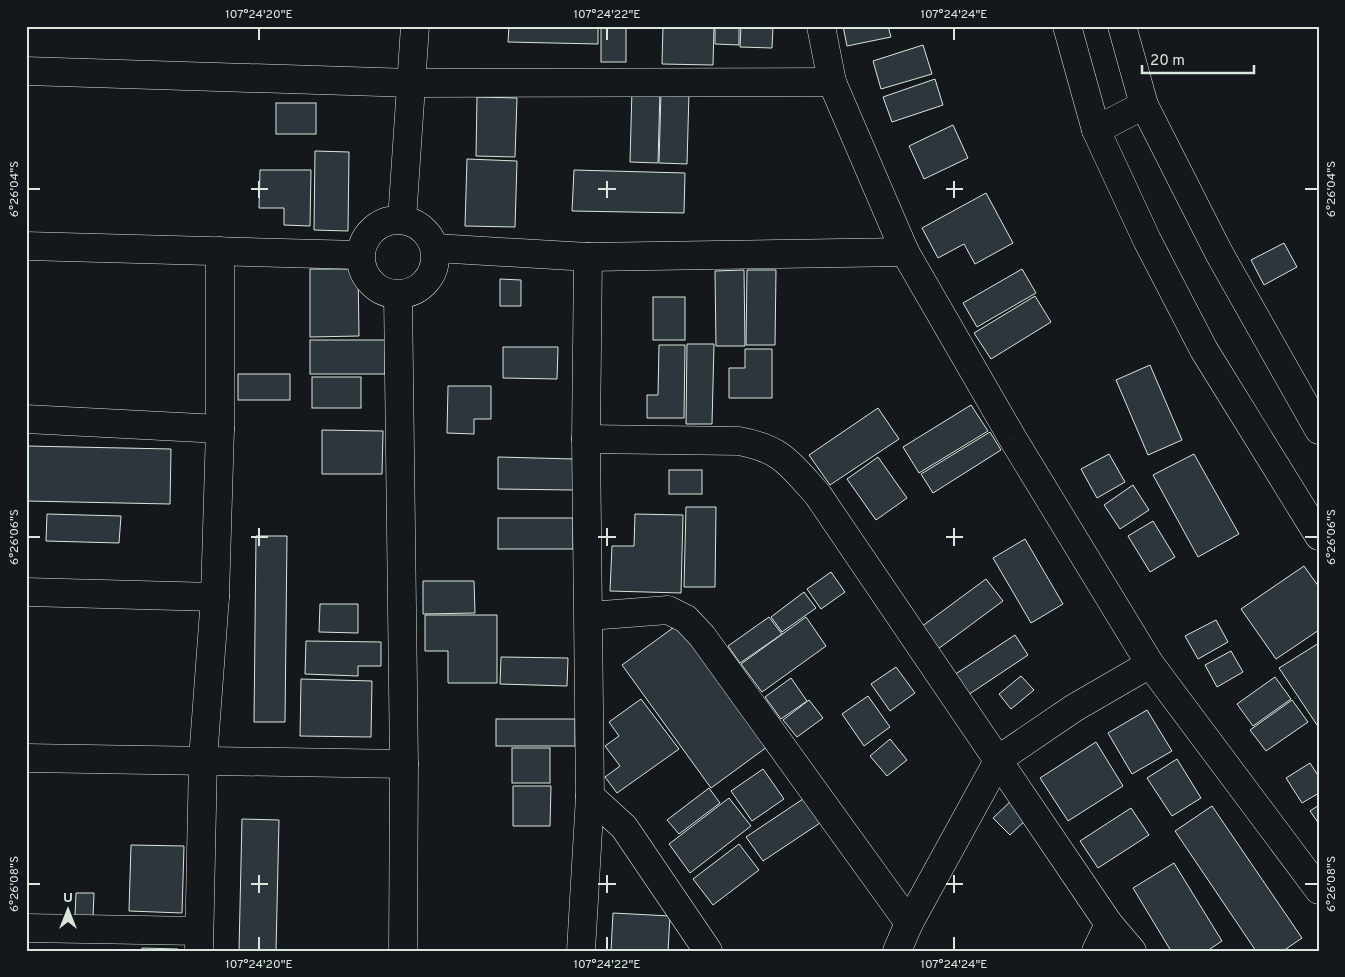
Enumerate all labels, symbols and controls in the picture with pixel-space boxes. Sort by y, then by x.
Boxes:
text: 107°24'20"E [225,7,293,23]
text: 107°24'22"E [574,7,640,23]
text: 107°24'24"E [921,7,987,23]
scale bar [1142,42,1255,74]
text: 20 m [1150,52,1185,71]
text: 6°26'04"S [7,161,23,217]
text: 6°26'04"S [1324,161,1340,217]
text: 6°26'06"S [7,509,23,565]
text: 6°26'06"S [1324,509,1340,565]
text: 6°26'08"S [7,856,23,912]
text: 6°26'08"S [1324,856,1340,912]
north arrow [42,884,92,934]
text: U [63,890,73,907]
text: 107°24'20"E [225,957,293,973]
text: 107°24'22"E [574,957,640,973]
text: 107°24'24"E [921,957,987,973]

